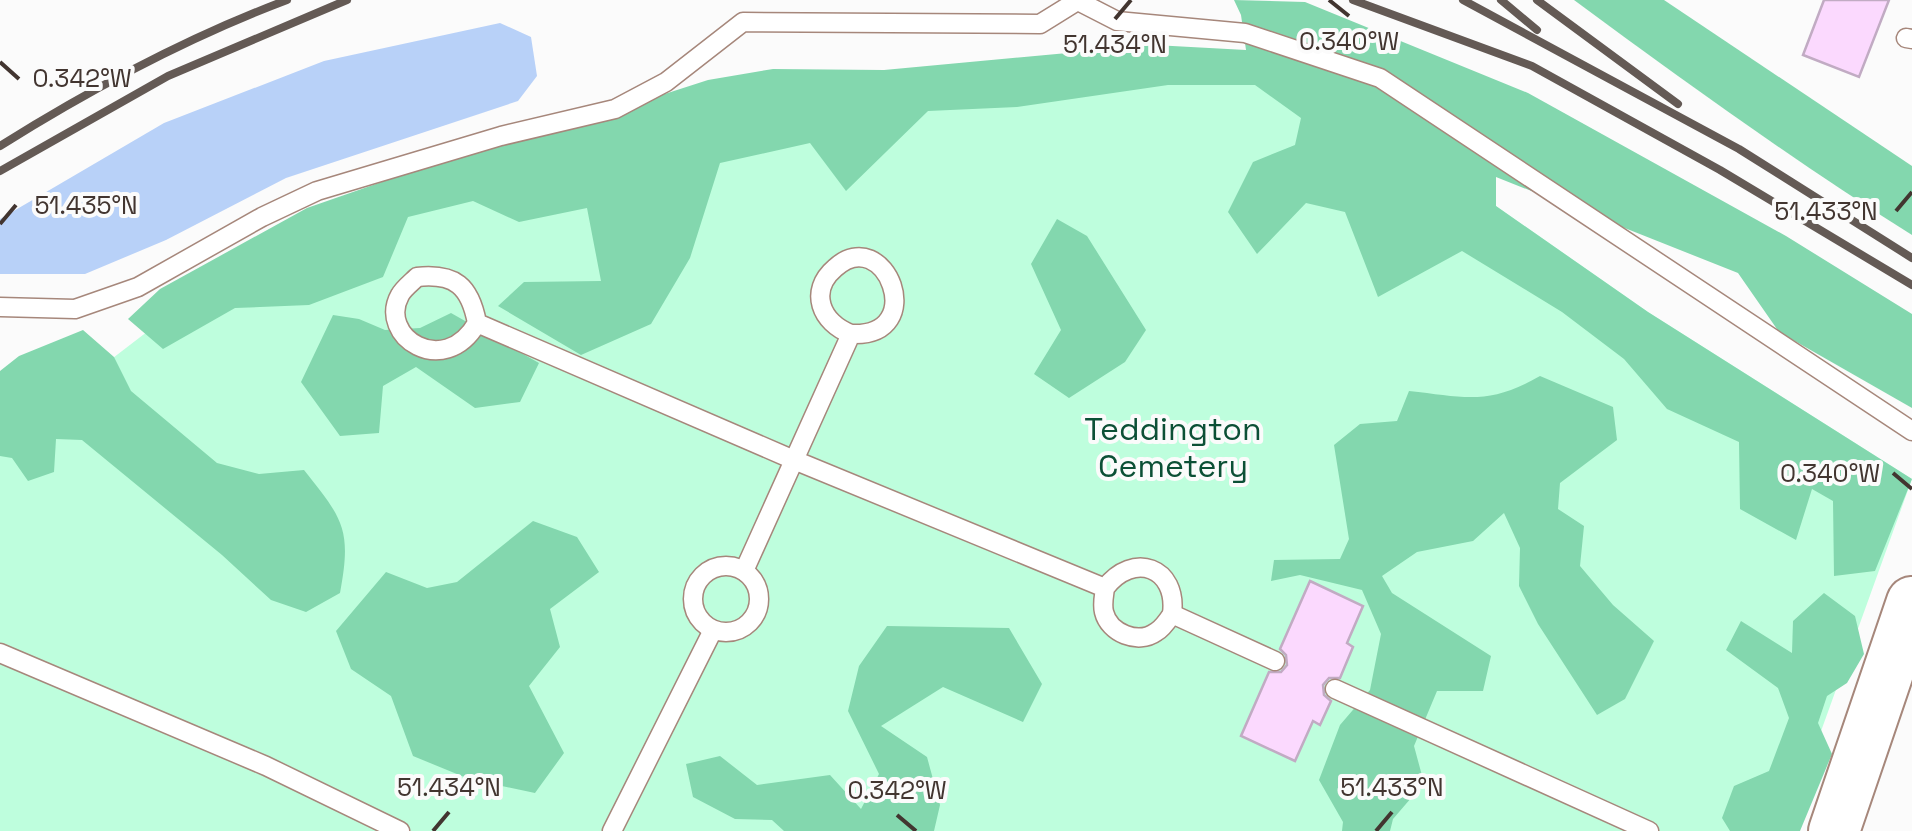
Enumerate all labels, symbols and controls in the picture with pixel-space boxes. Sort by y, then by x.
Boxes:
text: 0.340°W [1299,25,1399,57]
text: 51.434°N [1063,28,1167,60]
text: 0.342°W [32,62,132,94]
text: 51.435°N [34,189,138,221]
text: 51.433°N [1774,195,1878,227]
park label: Teddington Cemetery [1084,409,1262,486]
text: 0.340°W [1780,457,1880,489]
text: 51.434°N [397,771,501,803]
text: 51.433°N [1340,771,1444,803]
text: 0.342°W [847,774,947,806]

